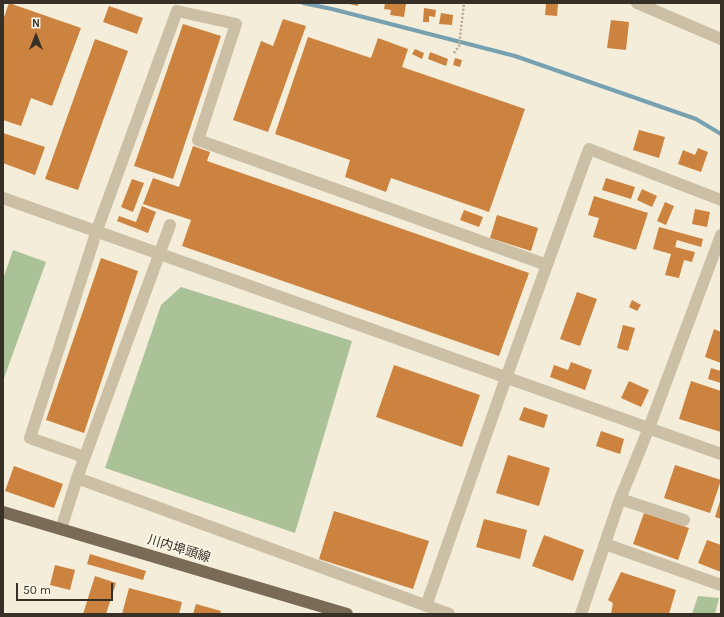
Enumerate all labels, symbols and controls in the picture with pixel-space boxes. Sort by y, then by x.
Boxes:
north arrow [16,16,56,56]
text: N [32,17,40,30]
street label: 川内埠頭線 [146,532,212,566]
scale bar [18,575,115,601]
text: 50 m [23,583,51,597]

